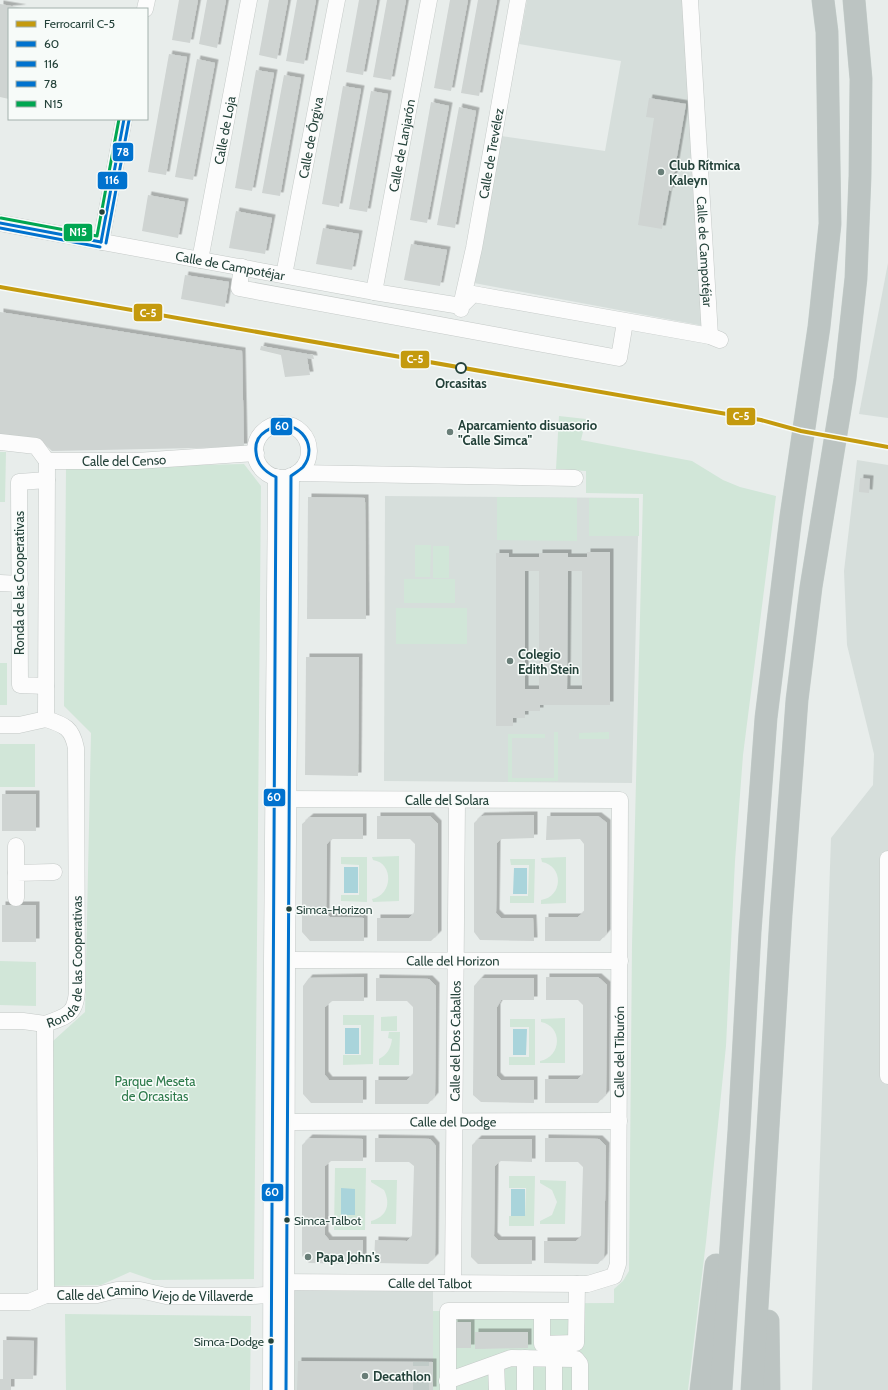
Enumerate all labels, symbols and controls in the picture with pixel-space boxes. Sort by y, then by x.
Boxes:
legend [8,8,148,120]
text: Ferrocarril C-5 [44,16,115,31]
text: 60 [44,36,59,51]
text: 116 [44,56,59,71]
text: 78 [44,76,57,91]
street label: Calle de Loja [210,94,239,166]
street label: Calle de Órgiva [295,95,326,180]
text: N15 [44,96,63,111]
street label: Calle de Lanjarón [385,98,418,193]
street label: Calle de Trevélez [475,107,507,200]
line badge: 78 [112,142,134,162]
text: 78 [117,145,129,159]
place label: Club Rítmica Kaleyn [669,157,741,188]
marker: Club Rítmica Kaleyn [656,167,666,177]
line badge: 116 [97,171,128,190]
text: 116 [105,173,119,187]
street label: Calle de Campotéjar [694,196,716,308]
unlabelled marker [97,207,107,217]
line badge: N15 [63,223,93,242]
text: N15 [69,225,87,239]
street label: Calle de Campotéjar [174,248,287,284]
line badge: C-5 [133,303,163,322]
text: C-5 [140,306,156,320]
line badge: C-5 [400,350,430,369]
text: C-5 [407,352,423,366]
marker: Orcasitas [455,362,467,374]
place label: Orcasitas [435,375,487,391]
line badge: C-5 [726,407,756,426]
text: C-5 [733,409,749,423]
line badge: 60 [270,417,293,436]
place label: Aparcamiento disuasorio "Calle Simca" [458,417,598,448]
text: 60 [275,419,289,433]
marker: Aparcamiento disuasorio "Calle Simca" [445,427,455,437]
street label: Calle del Censo [82,451,167,469]
street label: Ronda de las Cooperativas [11,510,27,655]
place label: Colegio Edith Stein [518,646,579,677]
marker: Colegio Edith Stein [505,656,515,666]
line badge: 60 [263,788,286,807]
text: 60 [267,790,281,804]
street label: Calle del Solara [405,792,490,808]
street label: Ronda de las Cooperativas [44,895,85,1031]
place label: Simca-Horizon [296,902,373,917]
marker: Simca-Horizon [284,904,294,914]
street label: Calle del Horizon [406,952,500,969]
street label: Calle del Dos Caballos [447,980,464,1102]
street label: Calle del Tiburón [611,1006,627,1098]
park label: Parque Meseta de Orcasitas [115,1073,196,1104]
street label: Calle del Dodge [410,1113,497,1130]
line badge: 60 [261,1183,284,1202]
text: 60 [265,1185,279,1199]
place label: Simca-Talbot [294,1213,361,1228]
marker: Simca-Talbot [282,1215,292,1225]
place label: Papa John's [316,1249,380,1265]
marker: Papa John's [303,1252,313,1262]
street label: Calle del Talbot [388,1275,473,1291]
street label: Calle del Camino Viejo de Villaverde [57,1282,253,1305]
place label: Simca-Dodge [194,1334,264,1349]
marker: Simca-Dodge [266,1336,276,1346]
place label: Decathlon [373,1368,431,1384]
marker: Decathlon [360,1371,370,1381]

